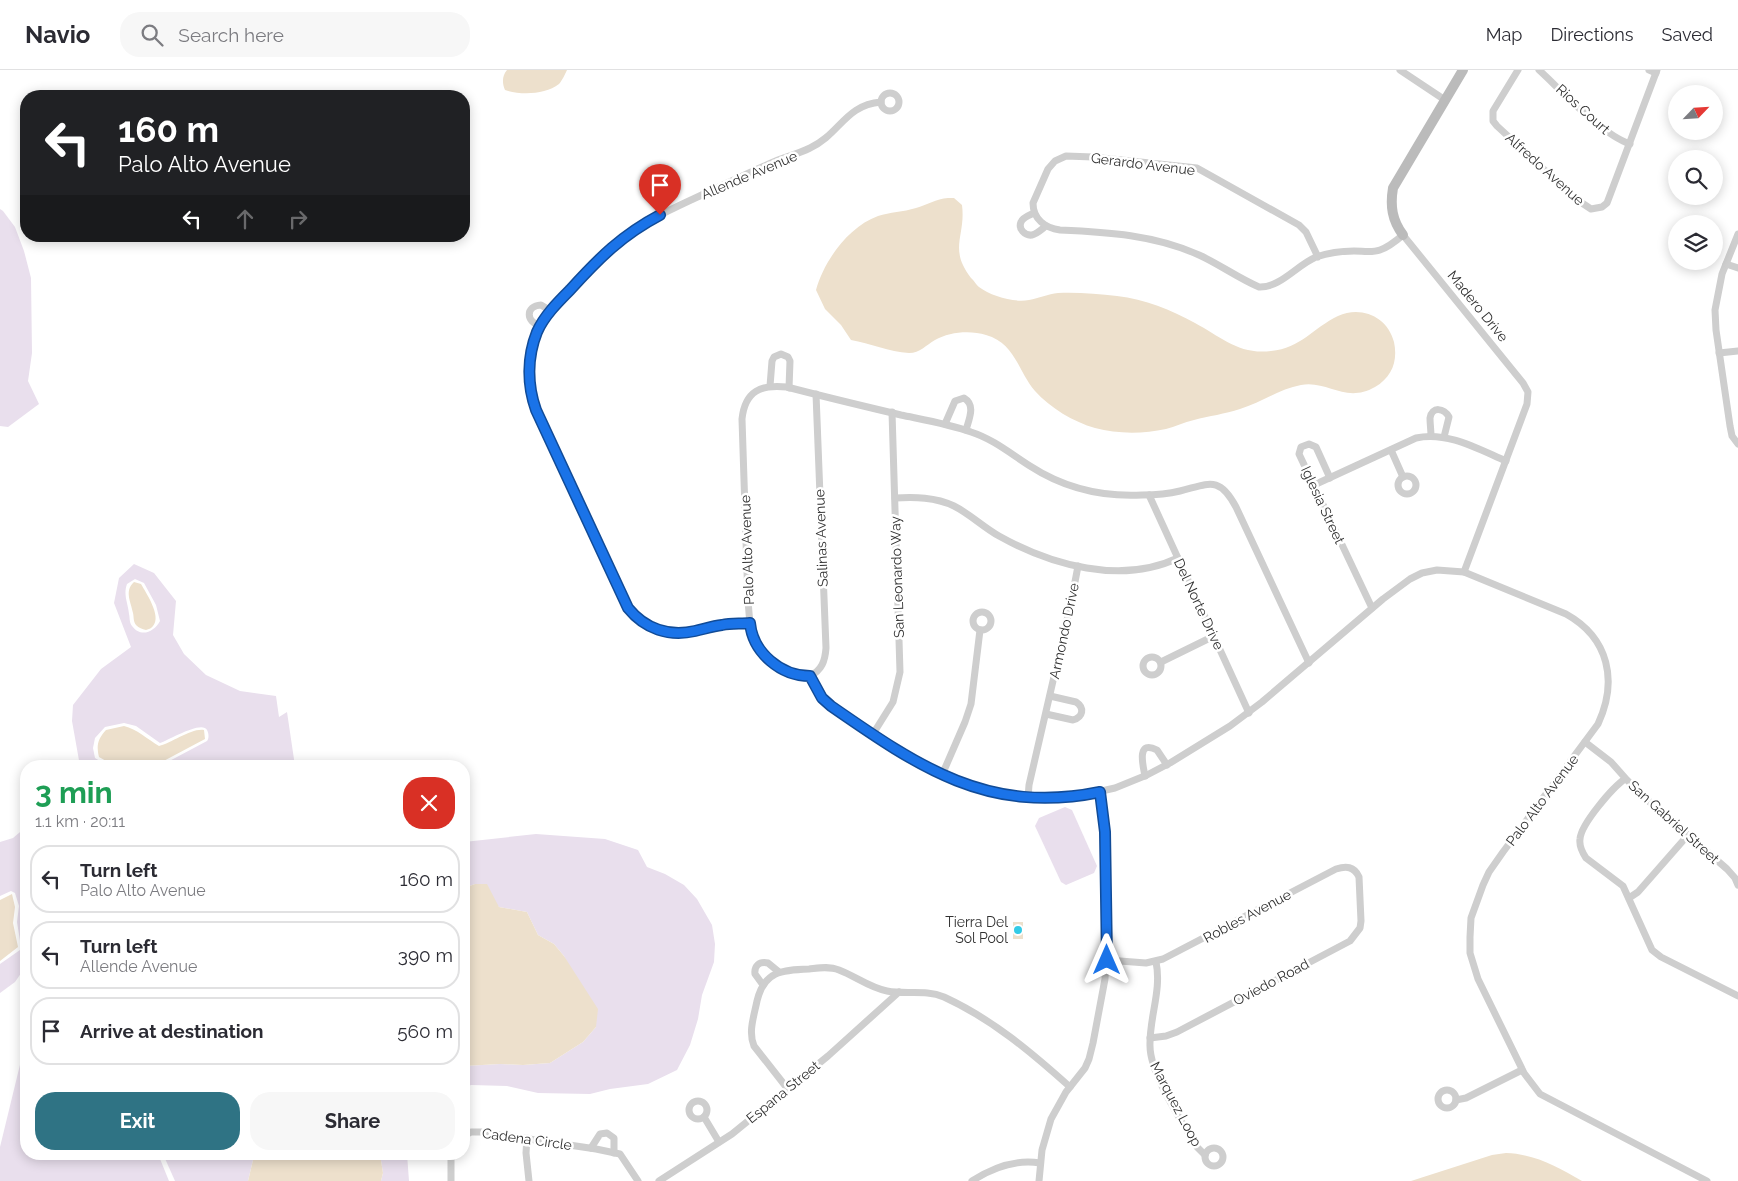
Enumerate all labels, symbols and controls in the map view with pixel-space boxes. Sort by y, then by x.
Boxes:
search box [120,12,470,57]
text: Navio [25,20,90,49]
icon: search [138,21,166,49]
text: Search here [178,24,284,46]
text: Map [1486,24,1522,45]
text: Directions [1550,24,1634,45]
text: Saved [1662,24,1713,45]
street label: Rios Court [1553,81,1613,137]
north arrow [1668,85,1722,140]
map controls [1668,85,1723,270]
text: 160 m [118,109,219,150]
icon: left [35,110,100,175]
street label: Alfredo Avenue [1502,130,1588,208]
street label: Allende Avenue [699,148,799,202]
street label: Gerardo Avenue [1090,150,1196,178]
button: search [1668,150,1723,205]
text: Palo Alto Avenue [118,151,291,177]
pin [639,164,681,215]
icon: arrive [646,171,674,199]
icon: left [178,205,206,233]
icon: ahead [231,205,259,233]
icon: right [284,205,312,233]
button: layers [1668,215,1723,270]
street label: Madero Drive [1444,267,1512,345]
street label: Iglesia Street [1298,464,1348,547]
street label: Salinas Avenue [811,489,831,587]
street label: Palo Alto Avenue [737,495,757,605]
street label: San Leonardo Way [887,515,907,638]
street label: Del Norte Drive [1171,556,1227,652]
street label: Armondo Drive [1046,582,1082,680]
street label: Palo Alto Avenue [1503,751,1581,849]
text: 3 min [35,775,113,810]
button: close [403,777,455,829]
street label: San Gabriel Street [1626,777,1723,867]
text: 1.1 km · 20:11 [35,812,125,831]
text: Turn left [80,859,157,881]
icon: left [37,865,65,893]
text: 160 m [399,868,453,890]
text: Palo Alto Avenue [80,881,206,900]
street label: Robles Avenue [1200,886,1294,946]
place label: Tierra Del Sol Pool [945,914,1008,946]
marker: Tierra Del Sol Pool [1012,924,1024,936]
position arrow [1080,933,1132,985]
text: Turn left [80,935,157,957]
icon: left [37,941,65,969]
text: 390 m [398,944,453,966]
street label: Oviedo Road [1230,955,1312,1009]
text: Allende Avenue [80,957,197,976]
icon: arrive [37,1017,65,1045]
text: Arrive at destination [80,1020,264,1042]
text: 560 m [397,1020,453,1042]
street label: Espana Street [743,1057,823,1126]
street label: Marquez Loop [1147,1059,1205,1149]
button: Exit [35,1092,240,1150]
button: Share [250,1092,455,1150]
street label: Cadena Circle [481,1125,573,1153]

